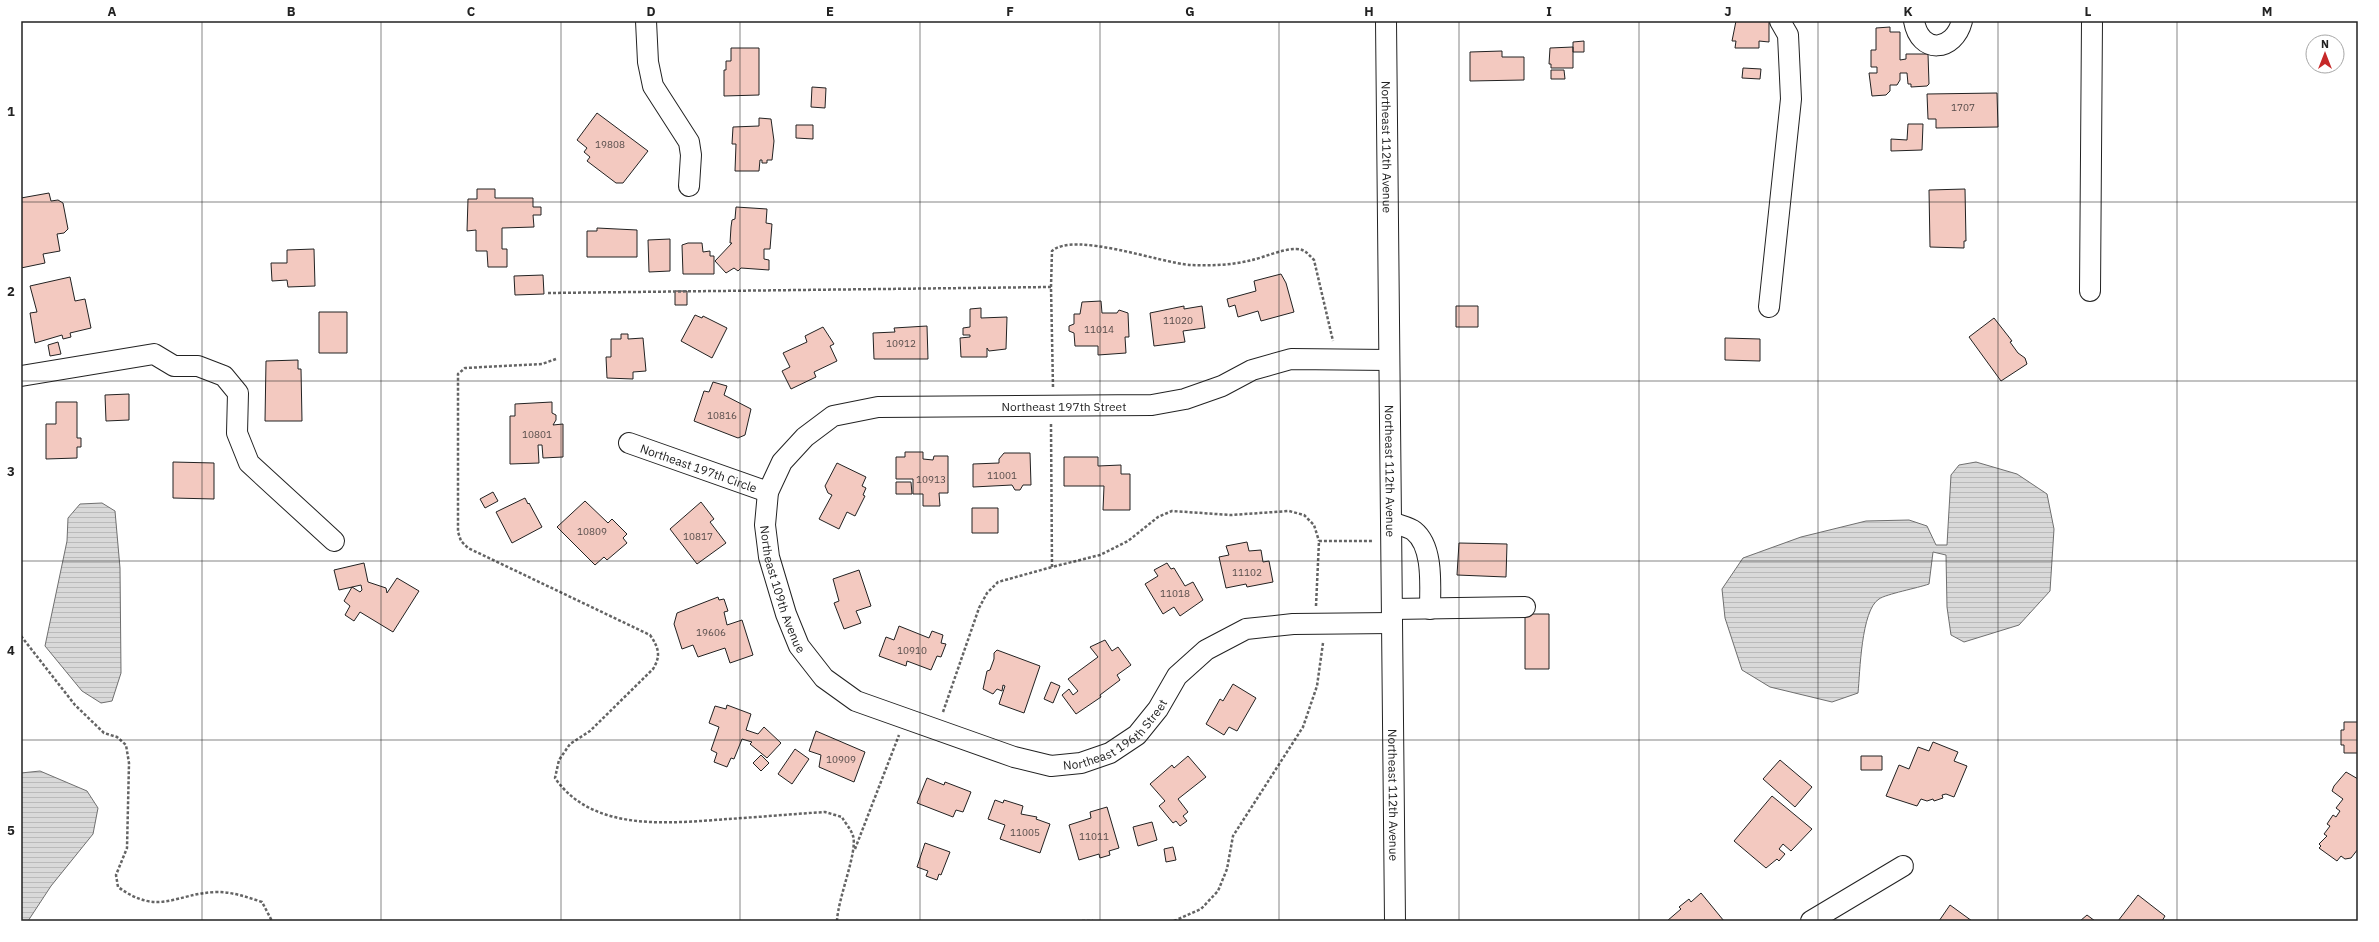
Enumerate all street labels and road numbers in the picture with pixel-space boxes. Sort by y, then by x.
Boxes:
street label: Northeast 112th Avenue [1379,81,1395,214]
street label: Northeast 197th Street [1002,399,1126,414]
street label: Northeast 112th Avenue [1382,405,1399,538]
street label: Northeast 197th Circle [638,440,760,495]
street label: Northeast 109th Avenue [758,525,809,656]
street label: Northeast 196th Street [1062,696,1170,772]
street label: Northeast 112th Avenue [1386,729,1402,862]

